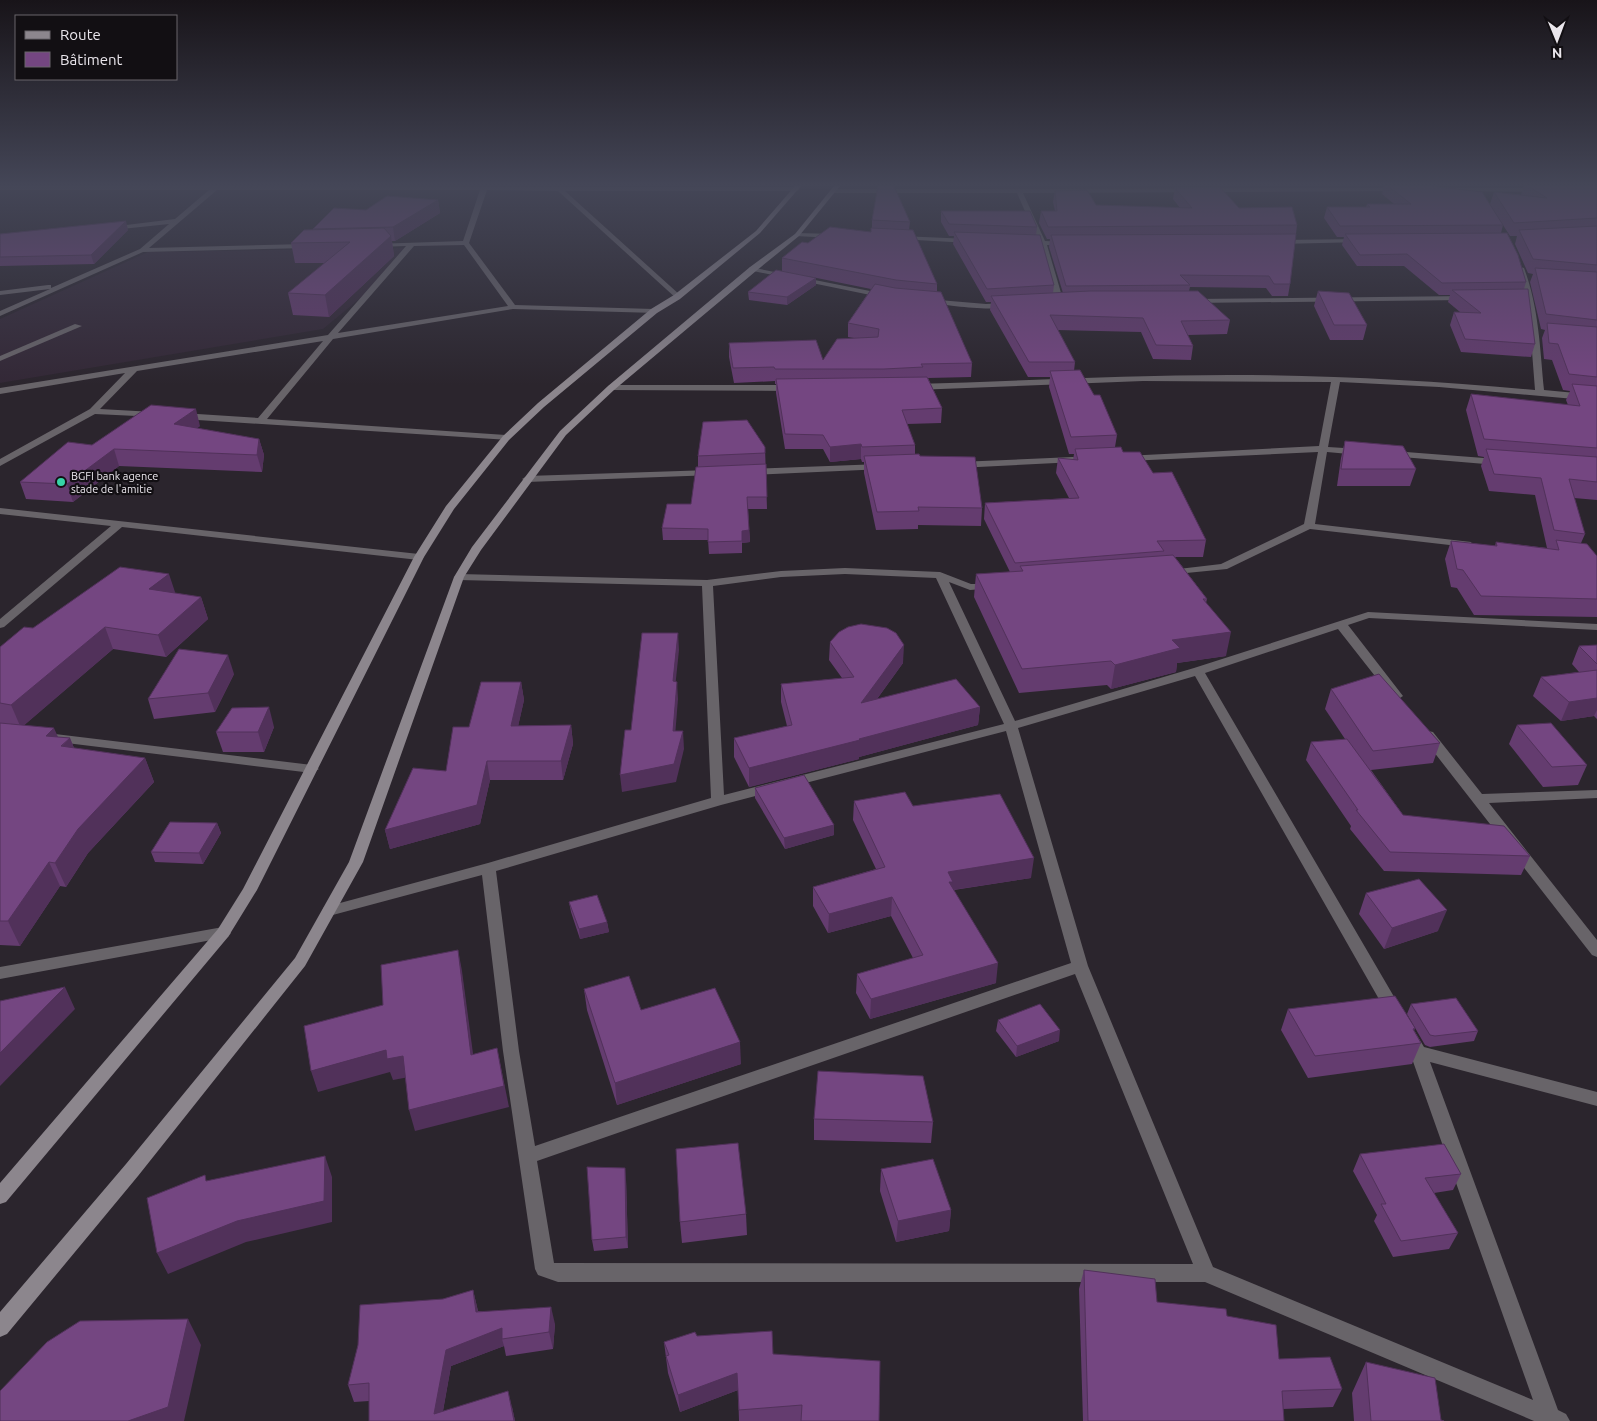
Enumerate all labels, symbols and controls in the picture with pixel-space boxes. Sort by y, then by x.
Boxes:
legend [15,15,178,80]
north arrow [1532,15,1582,65]
text: Route [60,26,101,43]
text: N [1552,45,1563,61]
text: Bâtiment [60,51,123,68]
place label: BGFI bank agence stade de l'amitie [71,470,158,495]
marker: BGFI bank agence stade de l'amitie [55,476,67,488]

